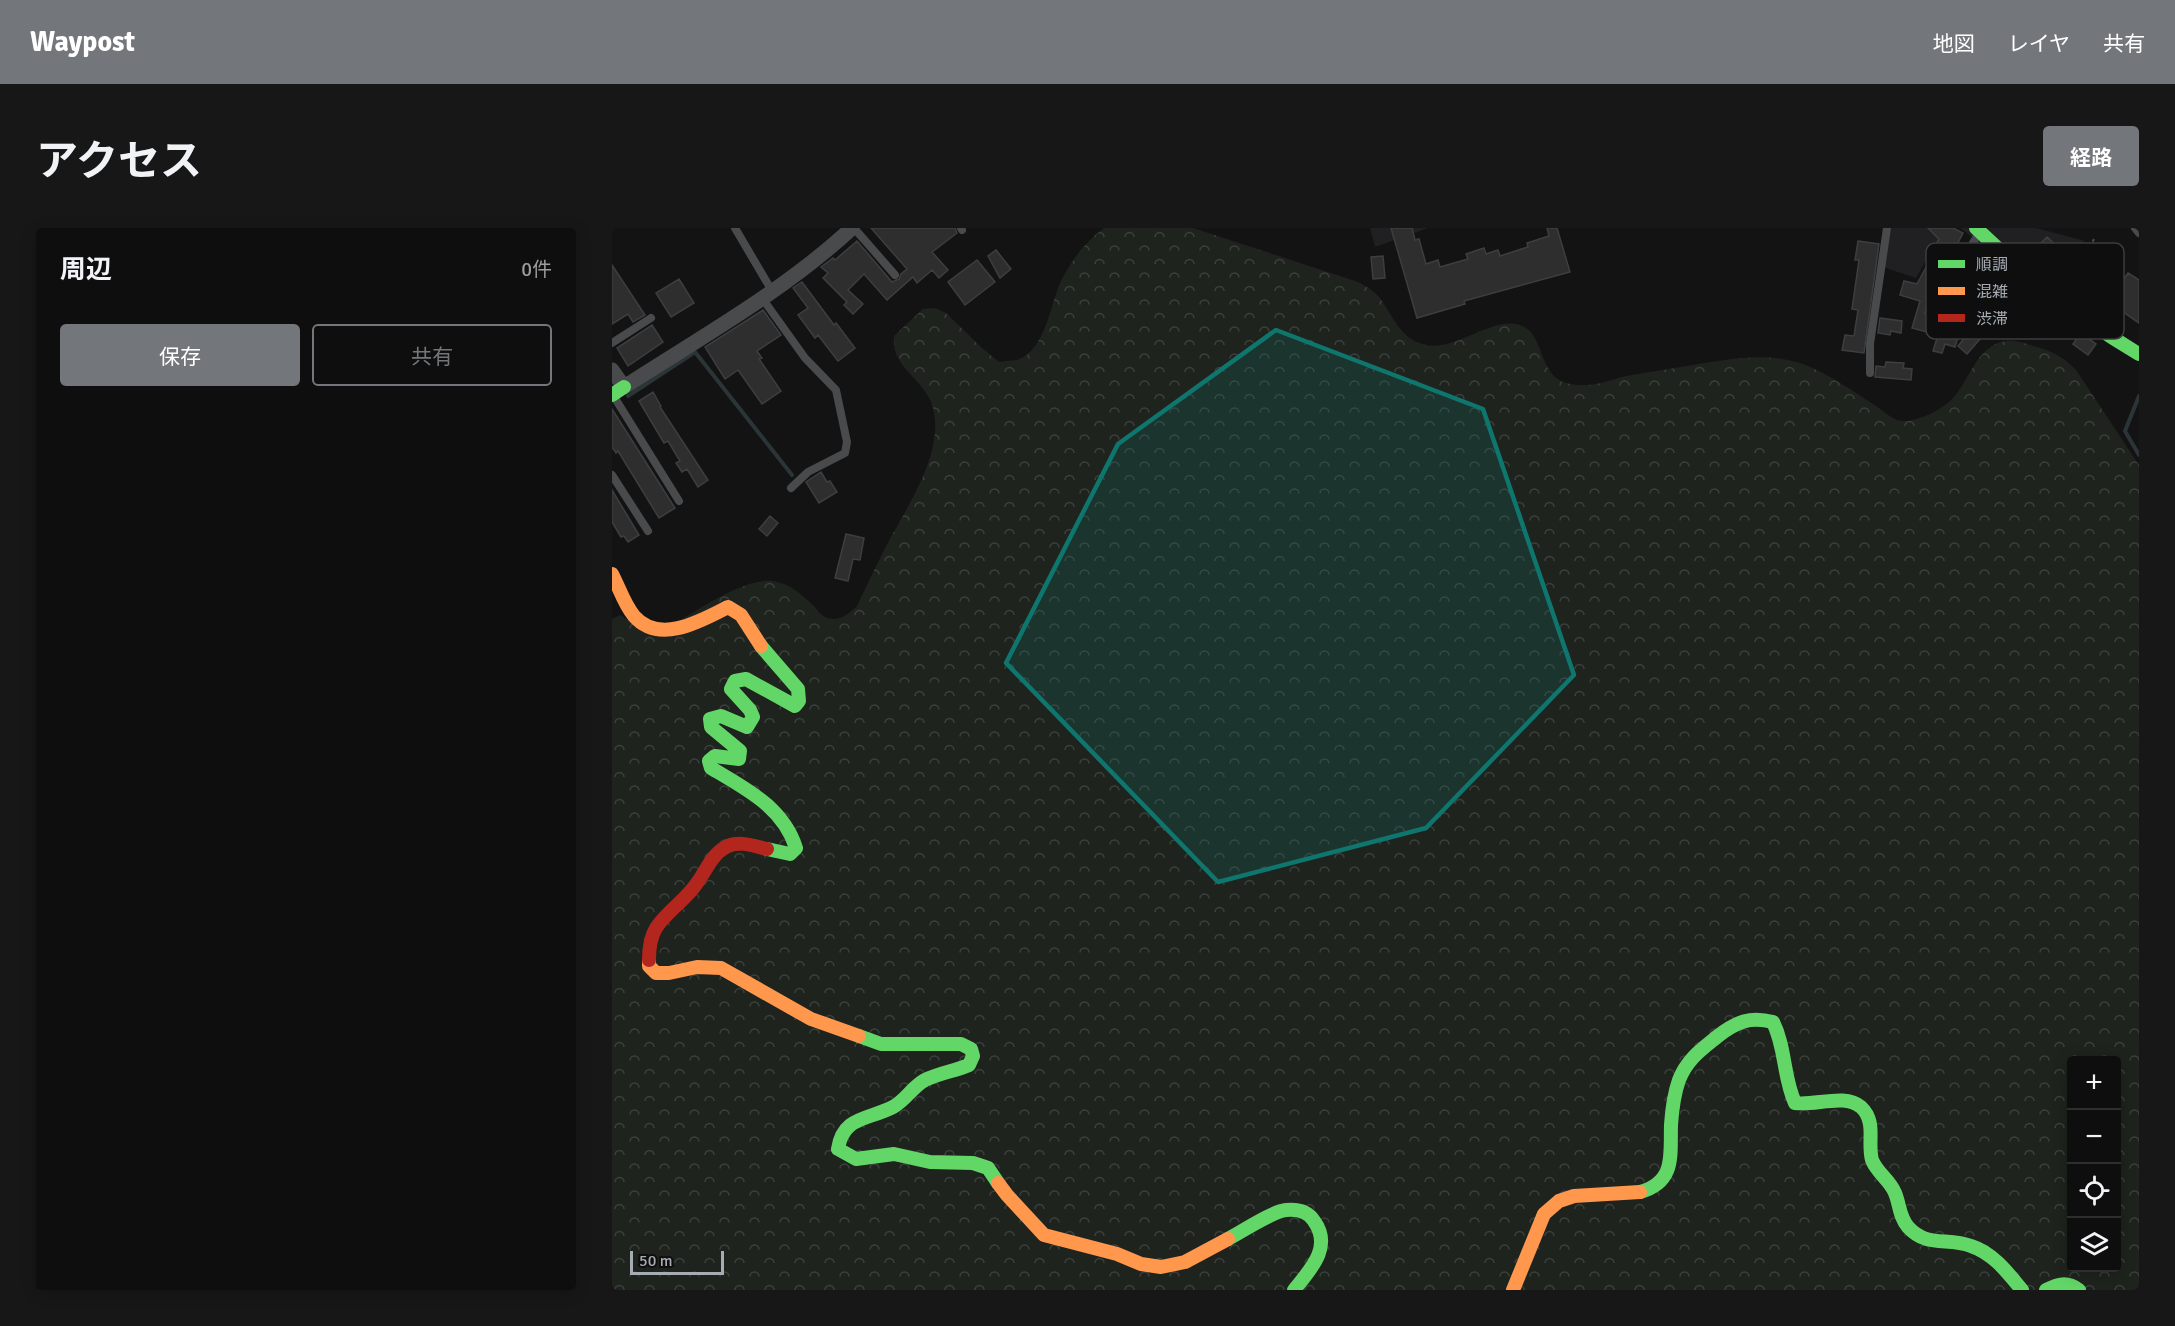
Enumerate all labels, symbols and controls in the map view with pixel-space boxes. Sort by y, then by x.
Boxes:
text: Waypost [30,25,135,59]
text: 地図 [1933,31,1975,57]
text: レイヤ [2008,31,2070,57]
text: 共有 [2103,31,2145,57]
button: 経路 [2043,126,2139,186]
text: アクセス [36,136,202,187]
legend [1926,243,2124,339]
text: 周辺 [60,254,112,286]
text: 順調 [1976,255,2008,275]
text: 0件 [521,257,552,282]
text: 混雑 [1976,282,2008,302]
text: 渋滞 [1976,309,2008,329]
button: 保存 [60,324,300,386]
button: 共有 [312,324,552,386]
map controls [2067,1056,2121,1272]
button: + [2067,1056,2121,1110]
button: − [2067,1110,2121,1164]
button: locate [2067,1164,2121,1218]
button: layers [2067,1218,2121,1272]
scale bar [630,1248,724,1276]
text: 50 m [639,1251,673,1271]

